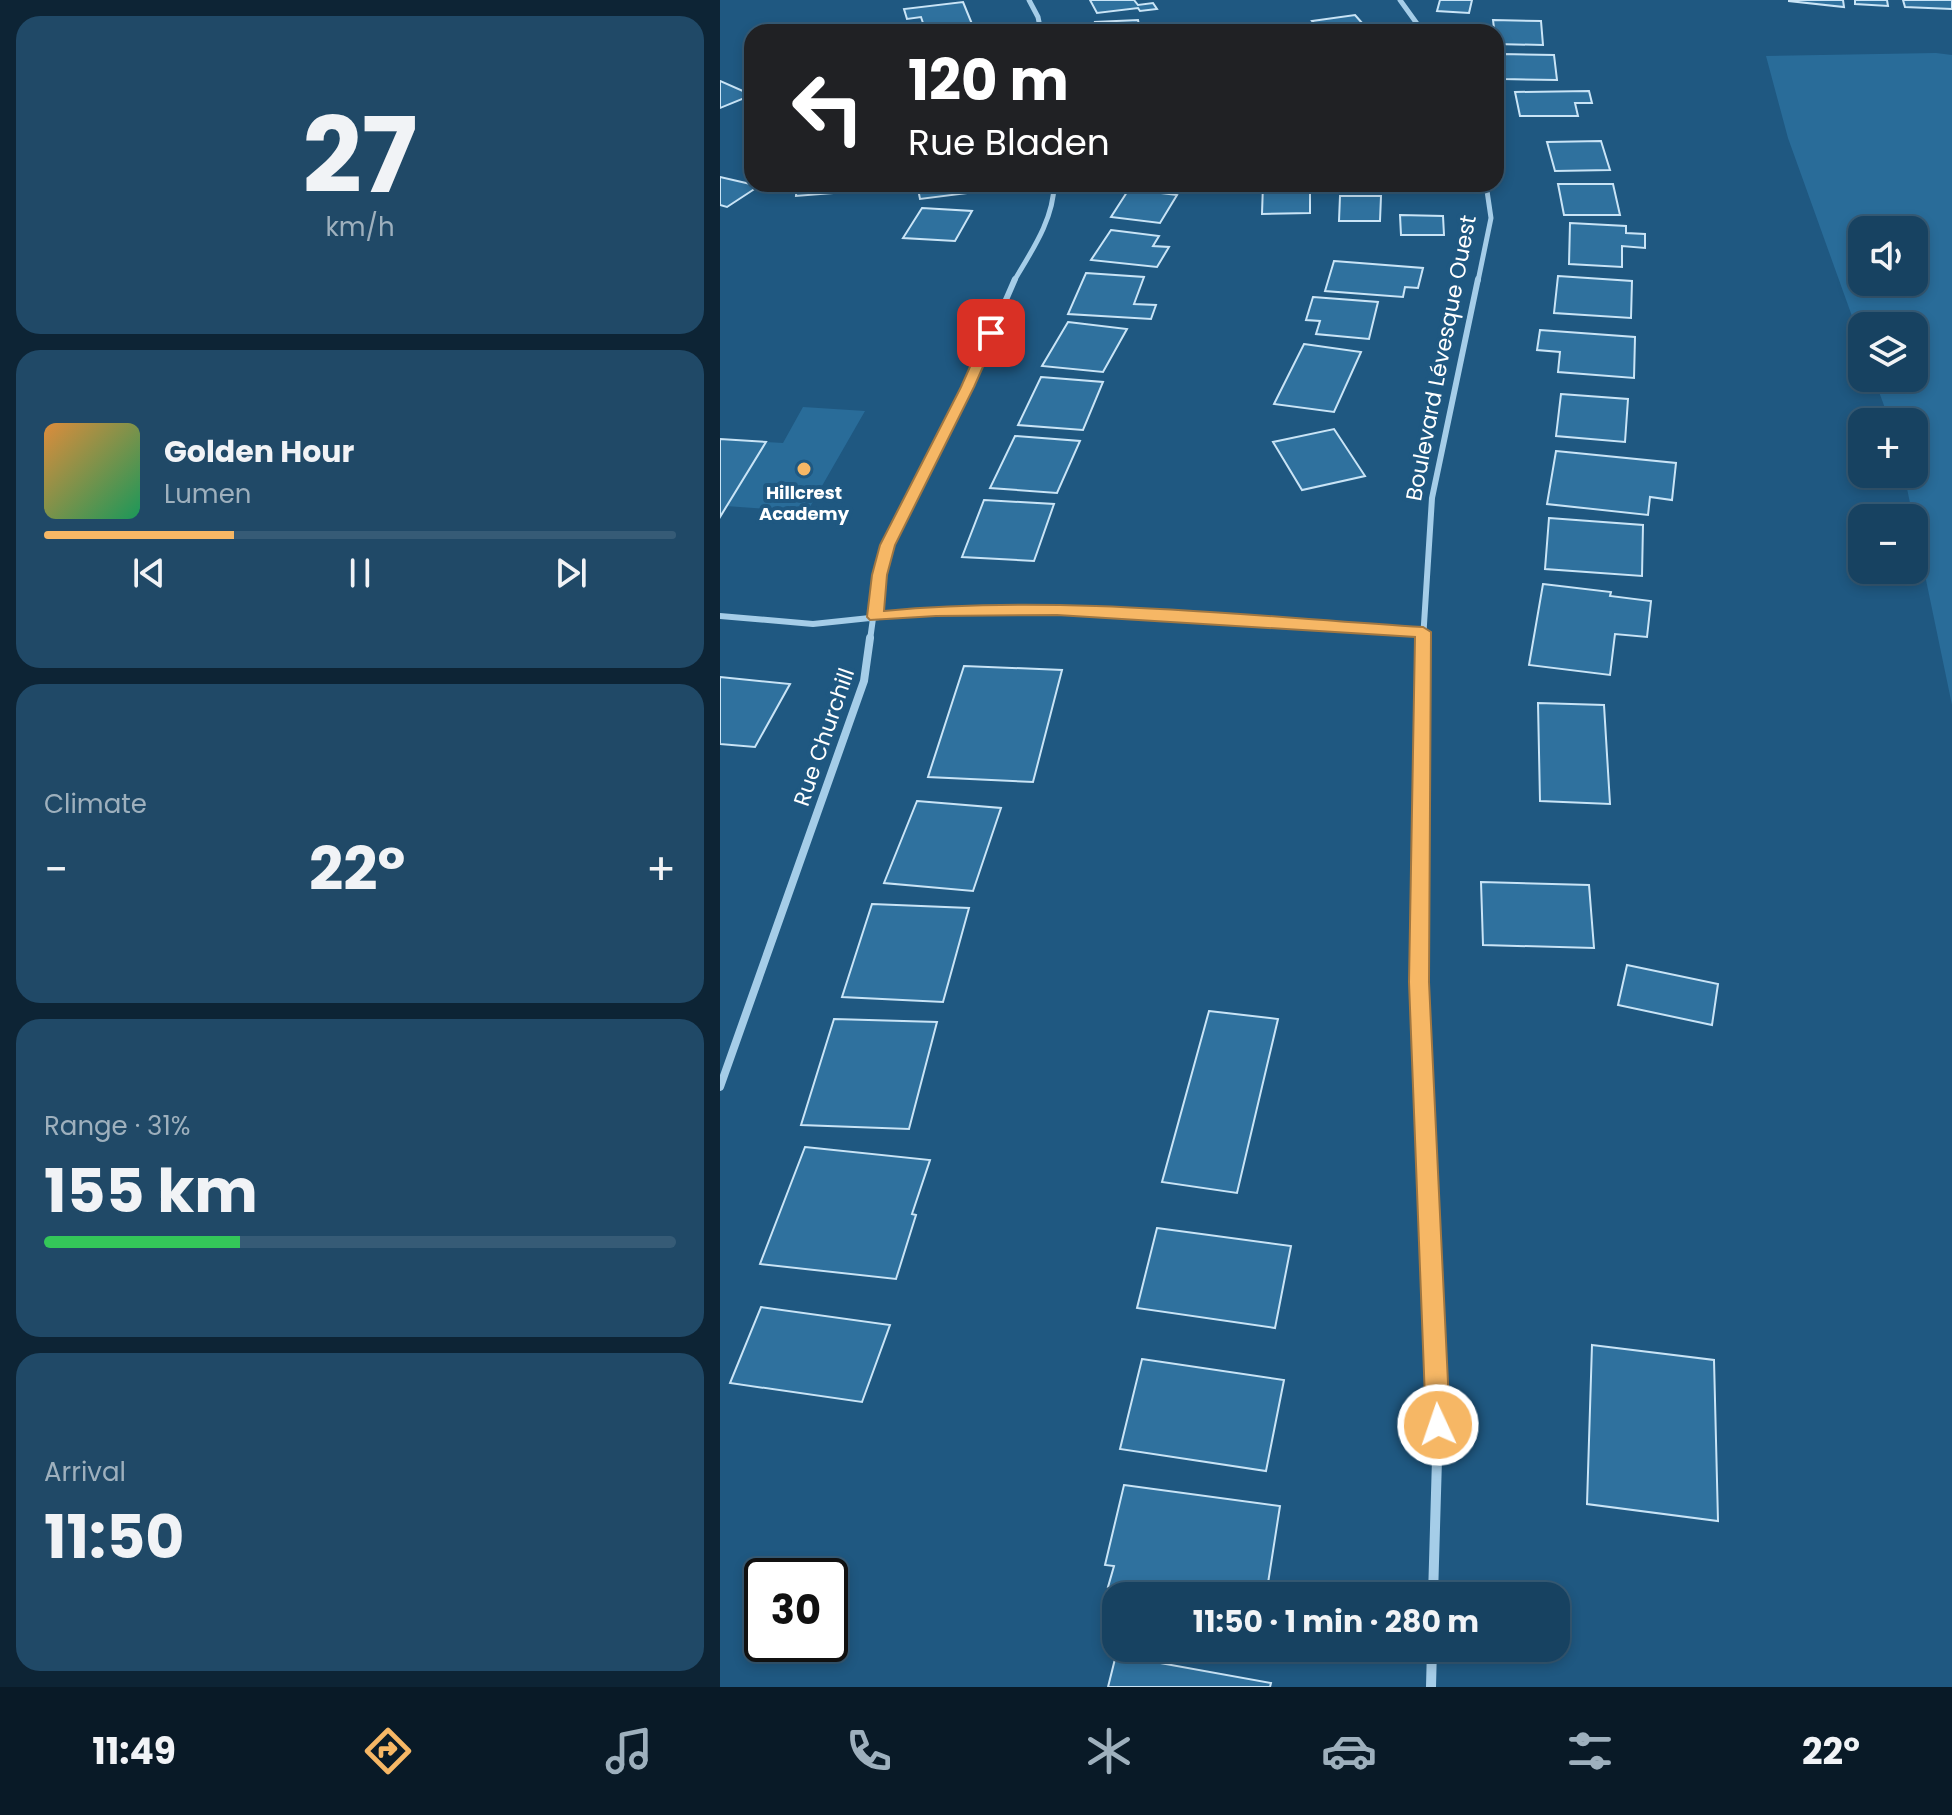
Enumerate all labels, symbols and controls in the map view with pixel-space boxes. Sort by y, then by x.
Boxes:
text: 120 m [908,41,1069,120]
icon: left [776,56,880,160]
text: 27 [302,83,418,228]
text: Rue Bladen [908,117,1110,168]
text: km/h [325,209,395,245]
street label: Boulevard Lévesque Ouest [1398,212,1484,504]
map controls [1848,216,1928,584]
button: sound [1848,216,1928,296]
pin [957,299,1025,367]
icon: arrive [969,311,1013,355]
button: layers [1848,312,1928,392]
button: + [1848,408,1928,488]
text: Golden Hour [164,430,354,473]
marker: Hillcrest Academy [795,460,813,478]
text: Lumen [164,476,251,512]
place label: Hillcrest Academy [759,480,850,526]
button: − [1848,504,1928,584]
icon: previous [127,551,171,595]
icon: pause [338,551,382,595]
icon: next [549,551,593,595]
street label: Rue Churchill [786,664,862,810]
text: Climate [44,786,147,822]
text: 22° [309,827,405,911]
text: − [44,839,68,900]
text: + [646,839,676,900]
text: Range · 31% [44,1108,190,1144]
text: 155 km [44,1149,258,1233]
position arrow [1396,1383,1480,1467]
text: Arrival [44,1454,126,1490]
text: 11:50 [44,1495,184,1579]
speed limit sign: 30 [744,1558,848,1662]
text: 11:50 · 1 min · 280 m [1193,1600,1479,1643]
icon: directions [360,1723,416,1779]
icon: music [601,1723,657,1779]
icon: phone [841,1723,897,1779]
icon: climate [1081,1723,1137,1779]
icon: car [1321,1723,1377,1779]
icon: filters [1562,1723,1618,1779]
text: 11:49 [92,1726,176,1777]
text: 22° [1802,1726,1860,1777]

